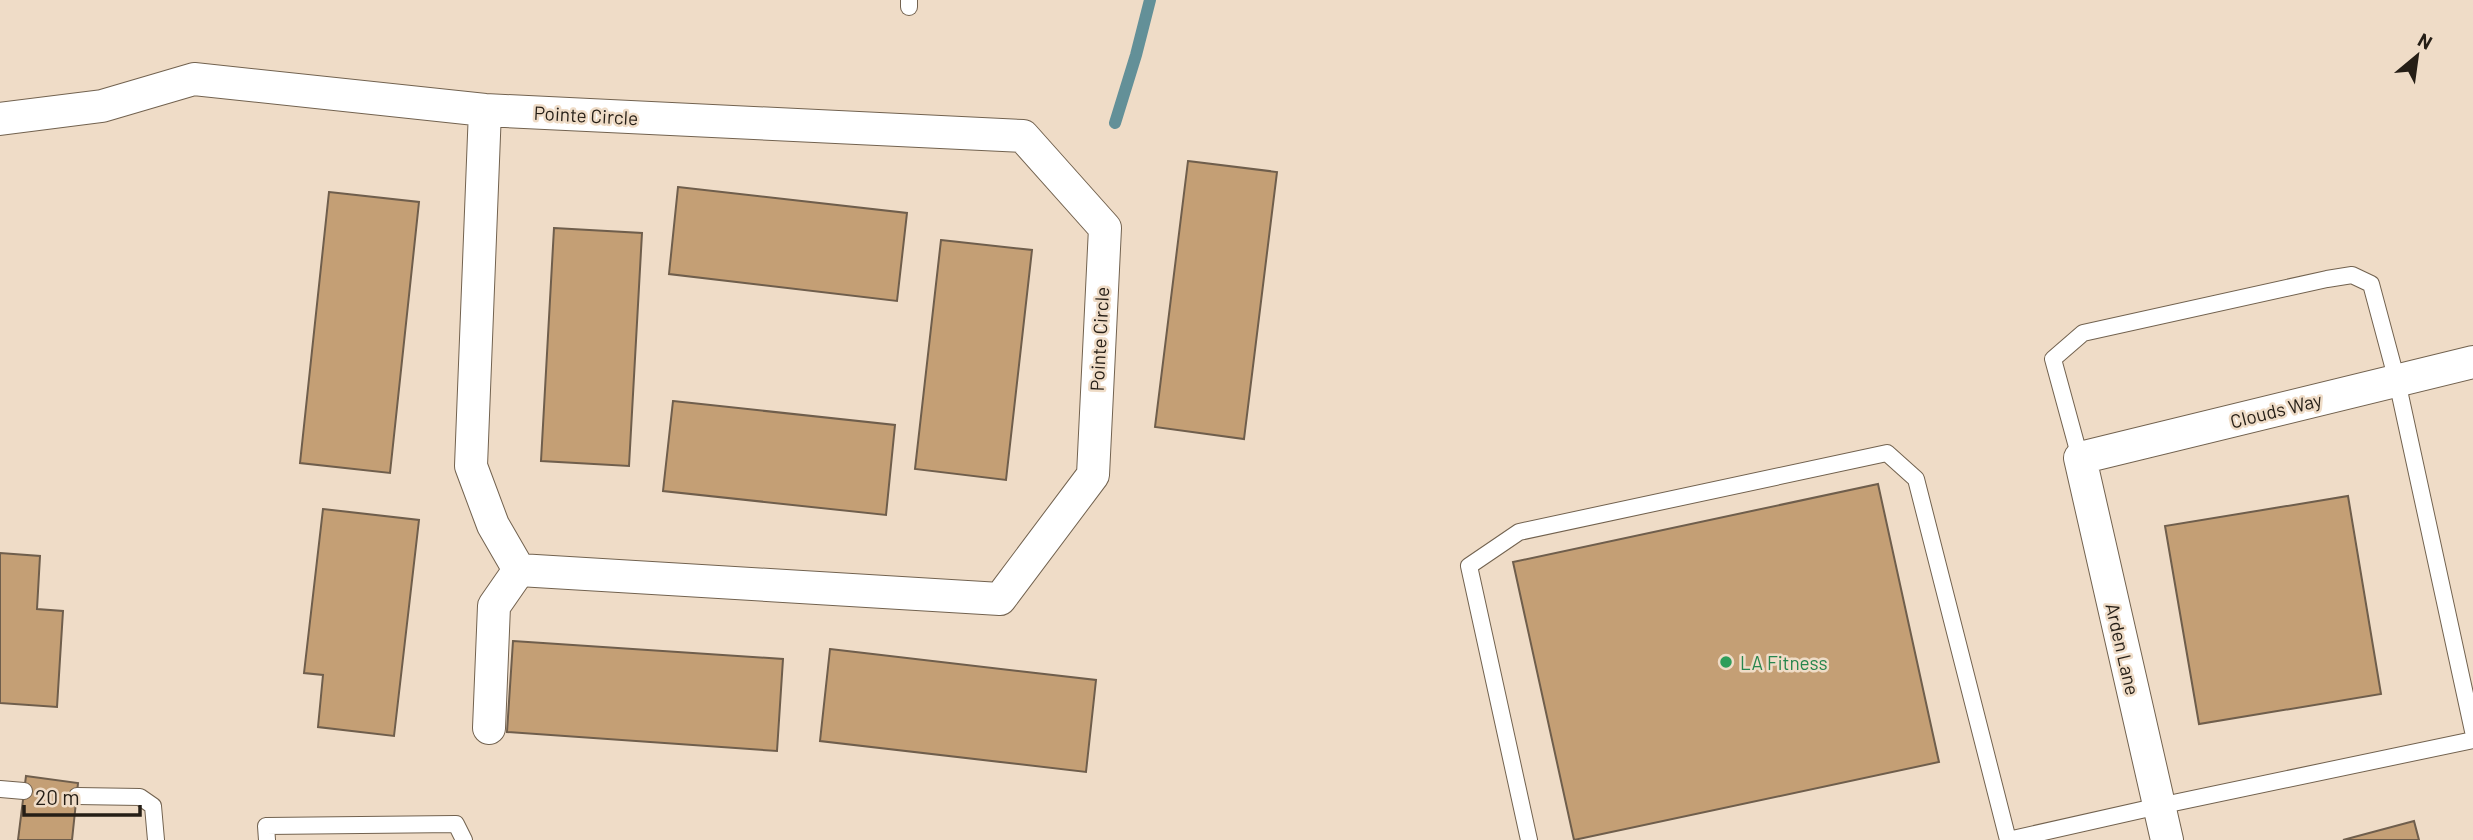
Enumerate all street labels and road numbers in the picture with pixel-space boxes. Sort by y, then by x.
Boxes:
street label: Pointe Circle [533,101,639,129]
street label: Pointe Circle [1085,286,1113,392]
street label: Clouds Way [2228,387,2325,433]
street label: Arden Lane [2101,601,2145,697]

